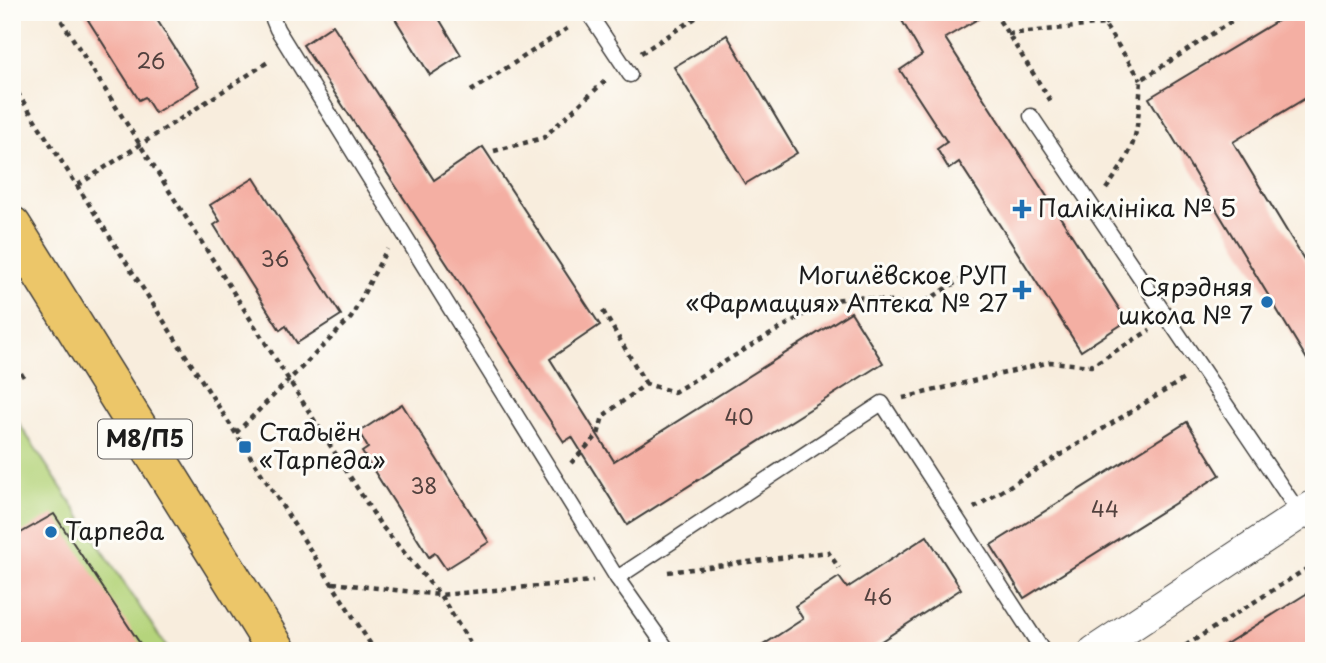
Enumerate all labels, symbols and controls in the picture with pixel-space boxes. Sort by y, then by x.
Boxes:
house number: 26 [137,44,165,76]
place label: Паліклініка № 5 [1038,189,1236,225]
marker: Паліклініка № 5 [1012,199,1032,219]
house number: 36 [261,242,289,274]
place label: Могилёвское РУП «Фармация» Аптека № 27 [686,256,1008,320]
place label: Сярэдняя школа № 7 [1118,268,1253,332]
marker: Могилёвское РУП «Фармация» Аптека № 27 [1014,282,1030,298]
marker: Сярэдняя школа № 7 [1259,294,1275,310]
house number: 40 [724,400,754,432]
place label: Стадыён «Тарпеда» [259,413,386,477]
road number: М8/П5 [98,420,192,458]
marker: Стадыён «Тарпеда» [237,439,253,455]
house number: 38 [411,469,438,501]
house number: 44 [1091,492,1119,524]
place label: Тарпеда [65,512,164,548]
marker: Тарпеда [43,524,59,540]
house number: 46 [864,580,892,612]

